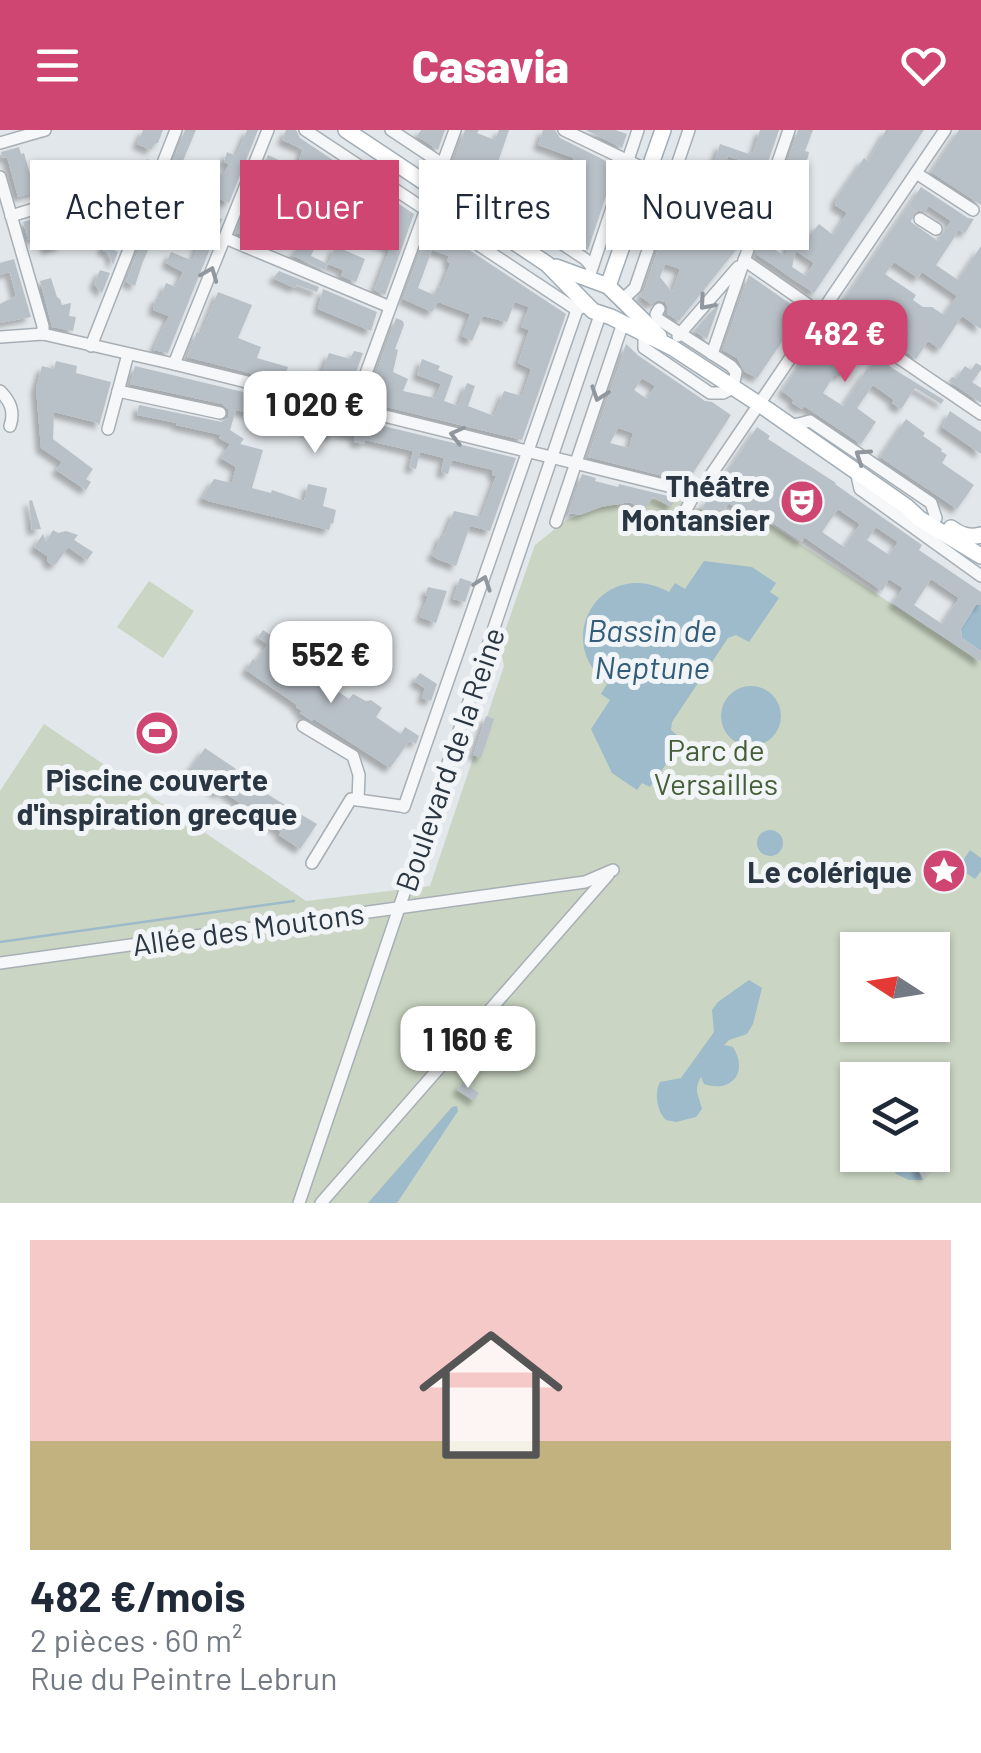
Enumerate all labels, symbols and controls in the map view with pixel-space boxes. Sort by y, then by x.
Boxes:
icon: menu [30,38,85,93]
text: Casavia [412,38,569,92]
icon: heart [896,38,951,93]
chip: Acheter [30,160,220,250]
chip: Louer [240,160,399,250]
chip: Filtres [419,160,586,250]
chip: Nouveau [606,160,809,250]
one-way arrow [199,266,219,284]
one-way arrow [700,291,718,310]
pin: 482 € [775,300,915,385]
text: 482 € [804,313,886,351]
pin: 1 020 € [223,371,407,456]
text: 1 020 € [266,384,364,422]
one-way arrow [591,384,611,401]
one-way arrow [449,426,466,447]
one-way arrow [855,450,874,468]
place label: Théâtre Montansier [621,467,770,537]
theatre icon: Théâtre Montansier [779,479,825,525]
one-way arrow [471,575,491,592]
water label: Bassin de Neptune [587,610,717,685]
pin: 552 € [261,621,401,706]
street label: Boulevard de la Reine [387,622,511,896]
text: 552 € [291,634,371,672]
sports icon: Piscine couverte d'inspiration grecque [134,710,180,756]
park label: Parc de Versailles [654,731,778,801]
place label: Piscine couverte d'inspiration grecque [17,761,297,831]
place icon: Le colérique [921,848,967,894]
place label: Le colérique [747,853,912,889]
street label: Allée des Moutons [130,894,366,962]
north arrow [840,932,950,1042]
map controls [840,932,950,1172]
pin: 1 160 € [376,1006,560,1091]
text: 1 160 € [422,1019,514,1057]
button: layers [840,1062,950,1172]
icon: home [401,1305,581,1485]
text: 482 €/mois [30,1570,245,1620]
text: 2 pièces · 60 m² [30,1620,243,1658]
text: Rue du Peintre Lebrun [30,1658,337,1696]

